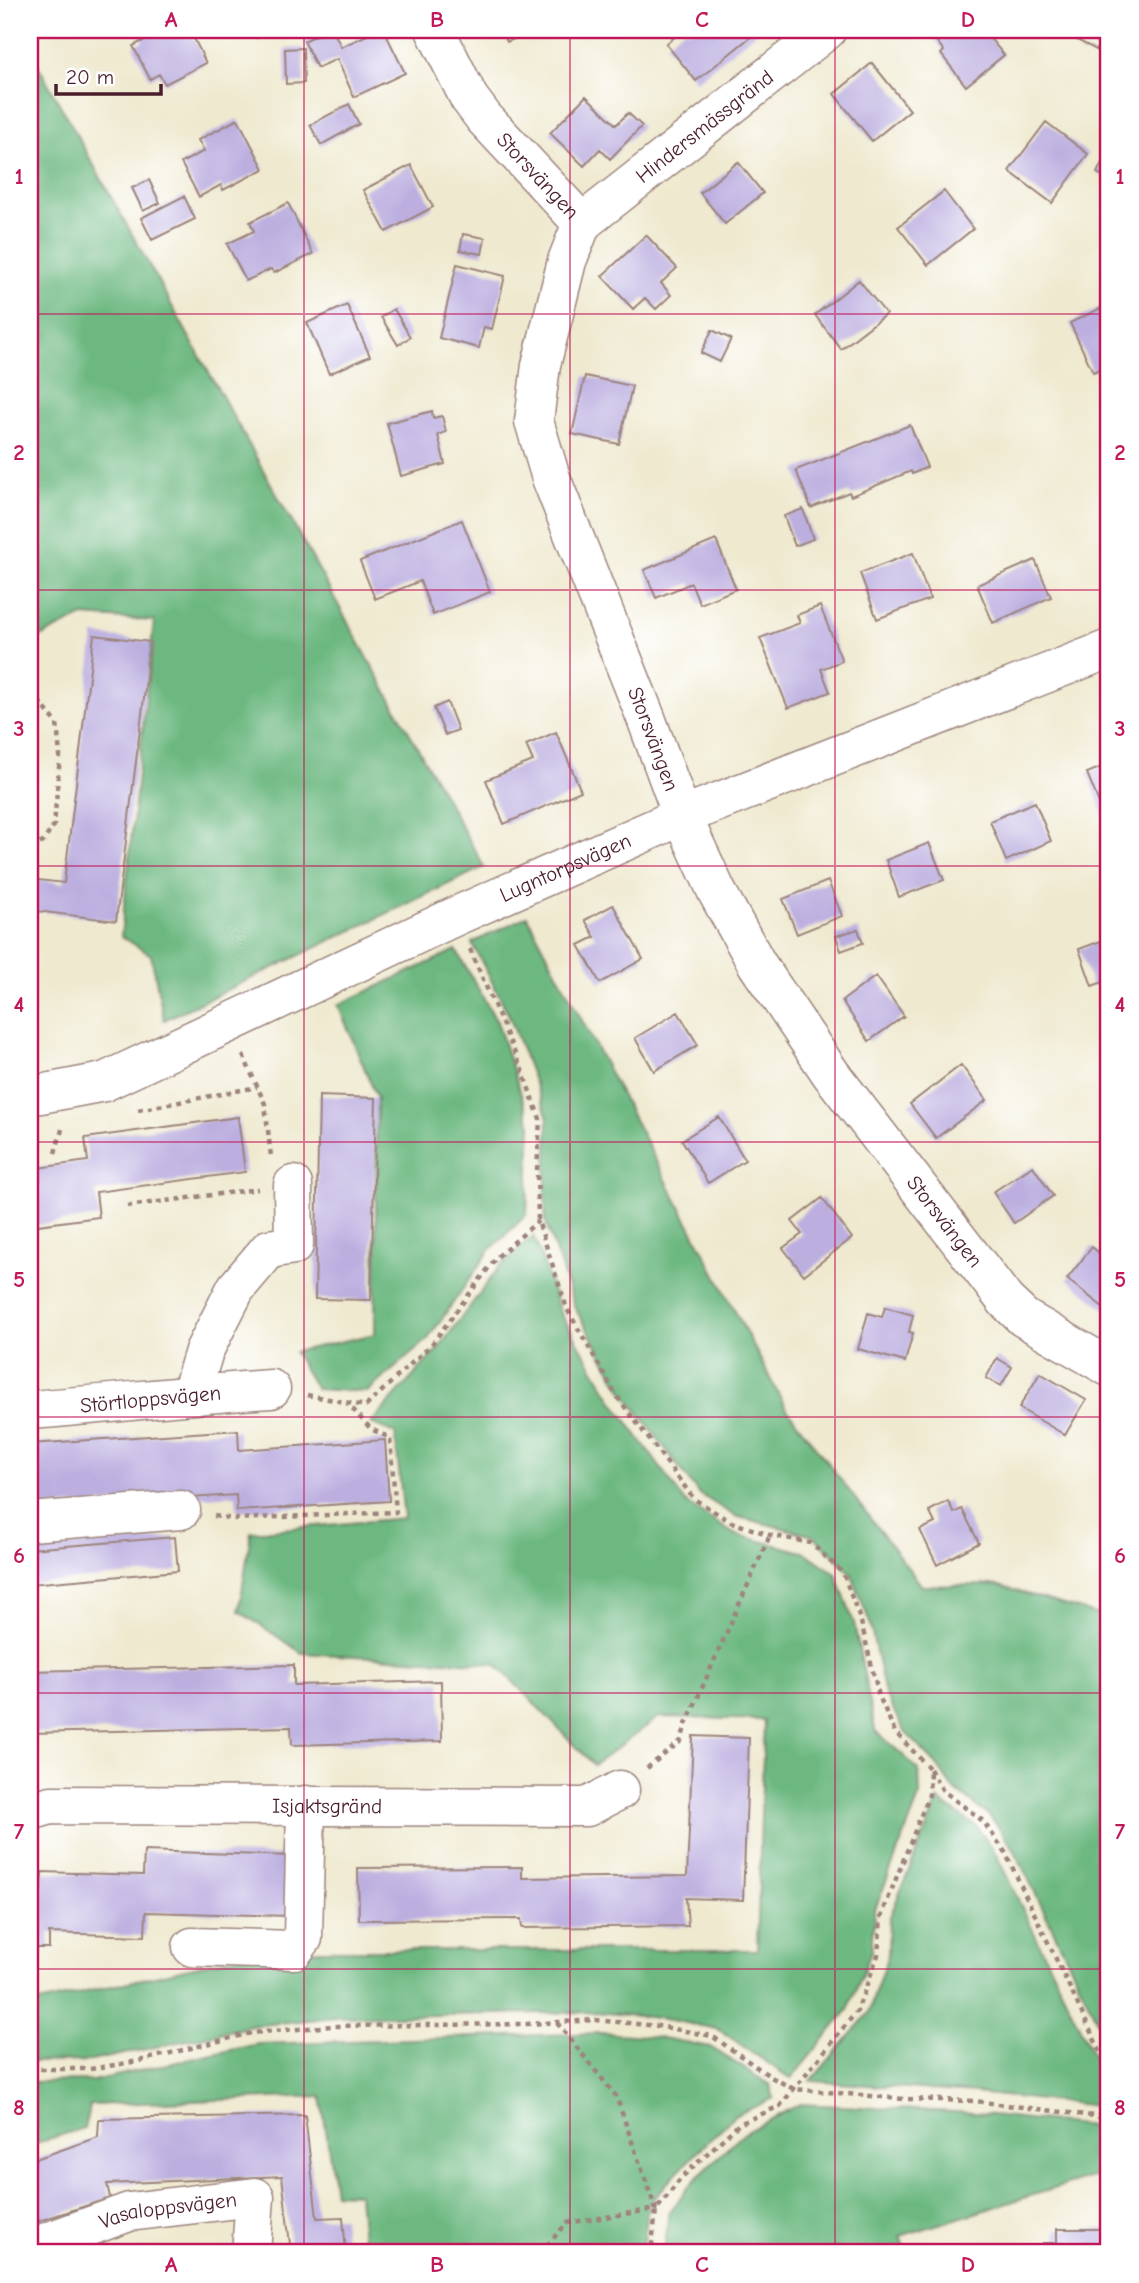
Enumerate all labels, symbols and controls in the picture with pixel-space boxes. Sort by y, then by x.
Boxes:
text: A [165,6,178,33]
text: B [430,6,444,33]
text: C [695,6,709,33]
text: D [961,6,975,33]
scale bar [56,52,161,96]
text: 20 m [66,65,114,89]
street label: Hindersmässgränd [631,65,778,188]
street label: Storsvängen [492,128,584,224]
text: 1 [14,163,24,190]
text: 1 [1115,163,1125,190]
text: 2 [13,439,25,466]
text: 2 [1114,439,1126,466]
street label: Storsvängen [623,683,684,794]
text: 3 [13,715,25,742]
text: 3 [1114,715,1126,742]
street label: Lugntorpsvägen [496,828,635,907]
text: 4 [14,991,25,1018]
text: 4 [1115,991,1126,1018]
street label: Storsvängen [902,1171,988,1272]
text: 5 [13,1266,25,1293]
text: 5 [1114,1266,1126,1293]
street label: Störtloppsvägen [79,1381,222,1418]
text: 6 [13,1542,25,1569]
text: 6 [1114,1542,1126,1569]
street label: Isjaktsgränd [272,1794,382,1818]
text: 7 [14,1818,25,1845]
text: 7 [1115,1818,1126,1845]
text: 8 [13,2094,25,2121]
text: 8 [1114,2094,1126,2121]
street label: Vasaloppsvägen [96,2187,238,2234]
text: A [165,2251,178,2278]
text: B [430,2251,444,2278]
text: C [695,2251,709,2278]
text: D [961,2251,975,2278]

